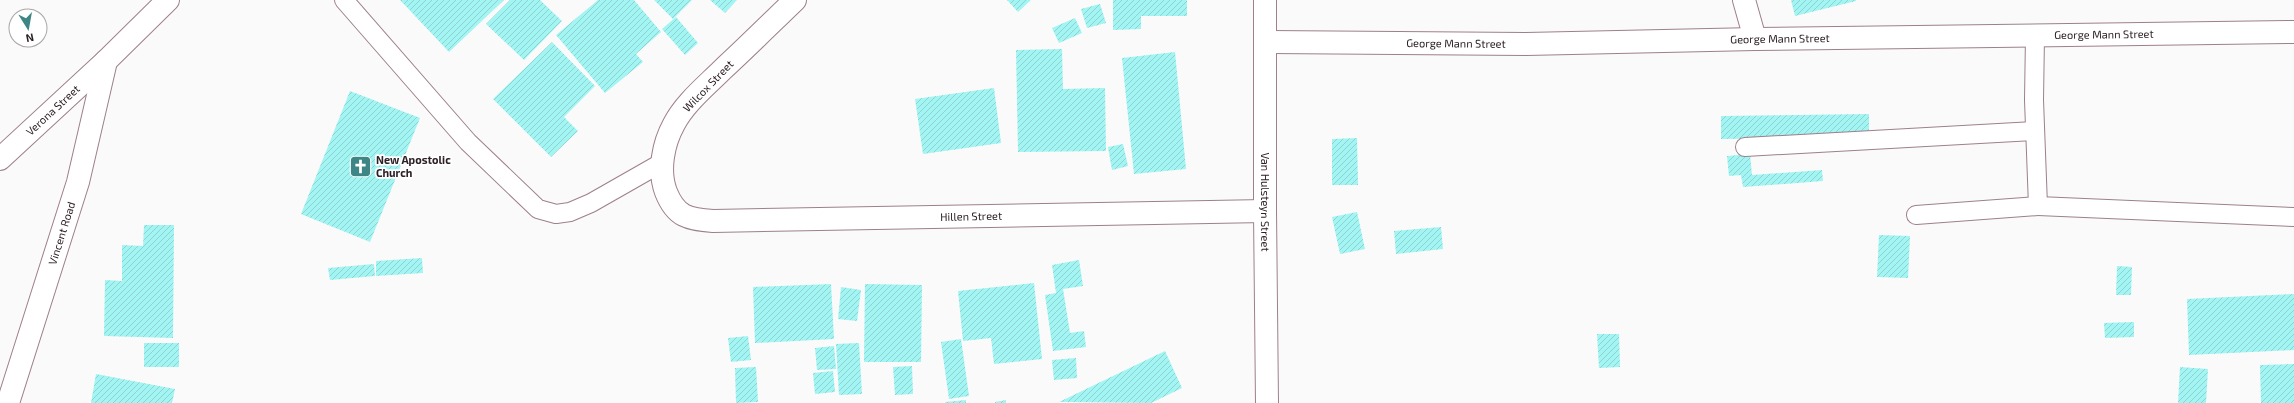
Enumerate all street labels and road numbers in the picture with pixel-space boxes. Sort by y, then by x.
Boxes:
street label: George Mann Street [2054,27,2154,41]
street label: George Mann Street [1730,31,1830,46]
street label: George Mann Street [1406,36,1506,50]
street label: Wilcox Street [680,57,735,114]
street label: Verona Street [23,82,82,138]
street label: Van Hulsteyn Street [1259,152,1272,252]
street label: Vincent Road [45,200,77,266]
street label: Hillen Street [940,209,1002,223]

